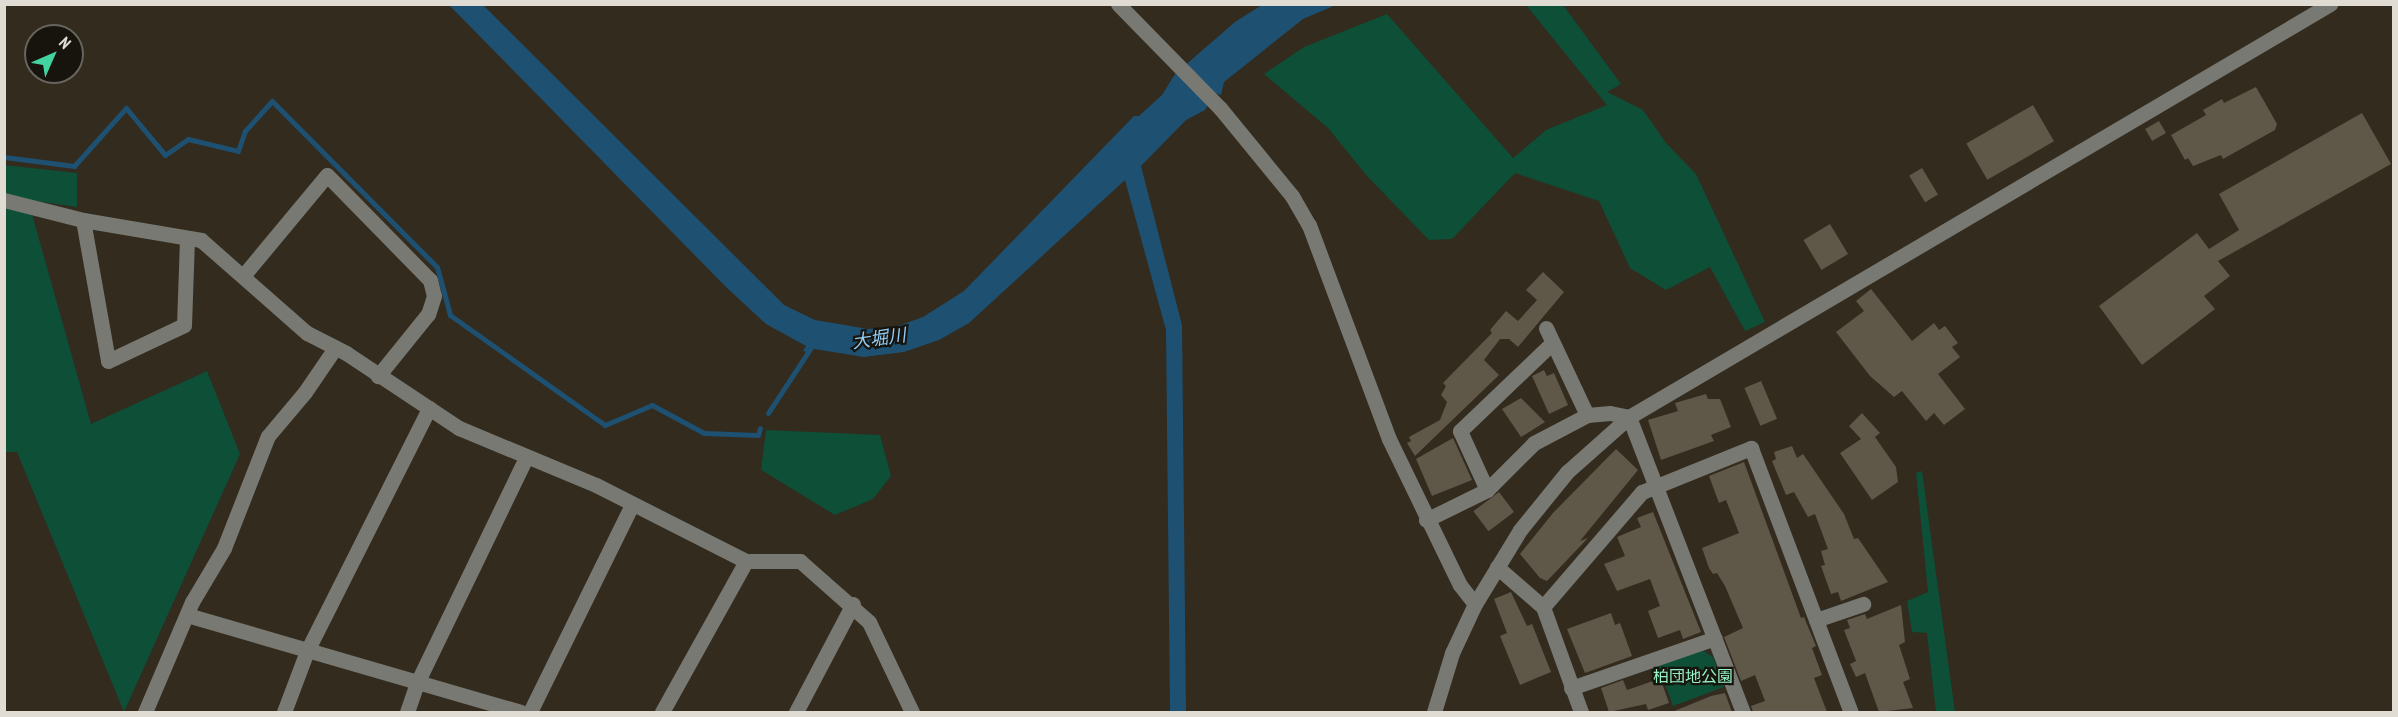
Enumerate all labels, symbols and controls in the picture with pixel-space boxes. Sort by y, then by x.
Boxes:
north arrow [24,24,84,84]
text: N [55,33,75,53]
water label: 大堀川 [851,325,907,353]
park label: 柏団地公園 [1653,666,1733,686]

